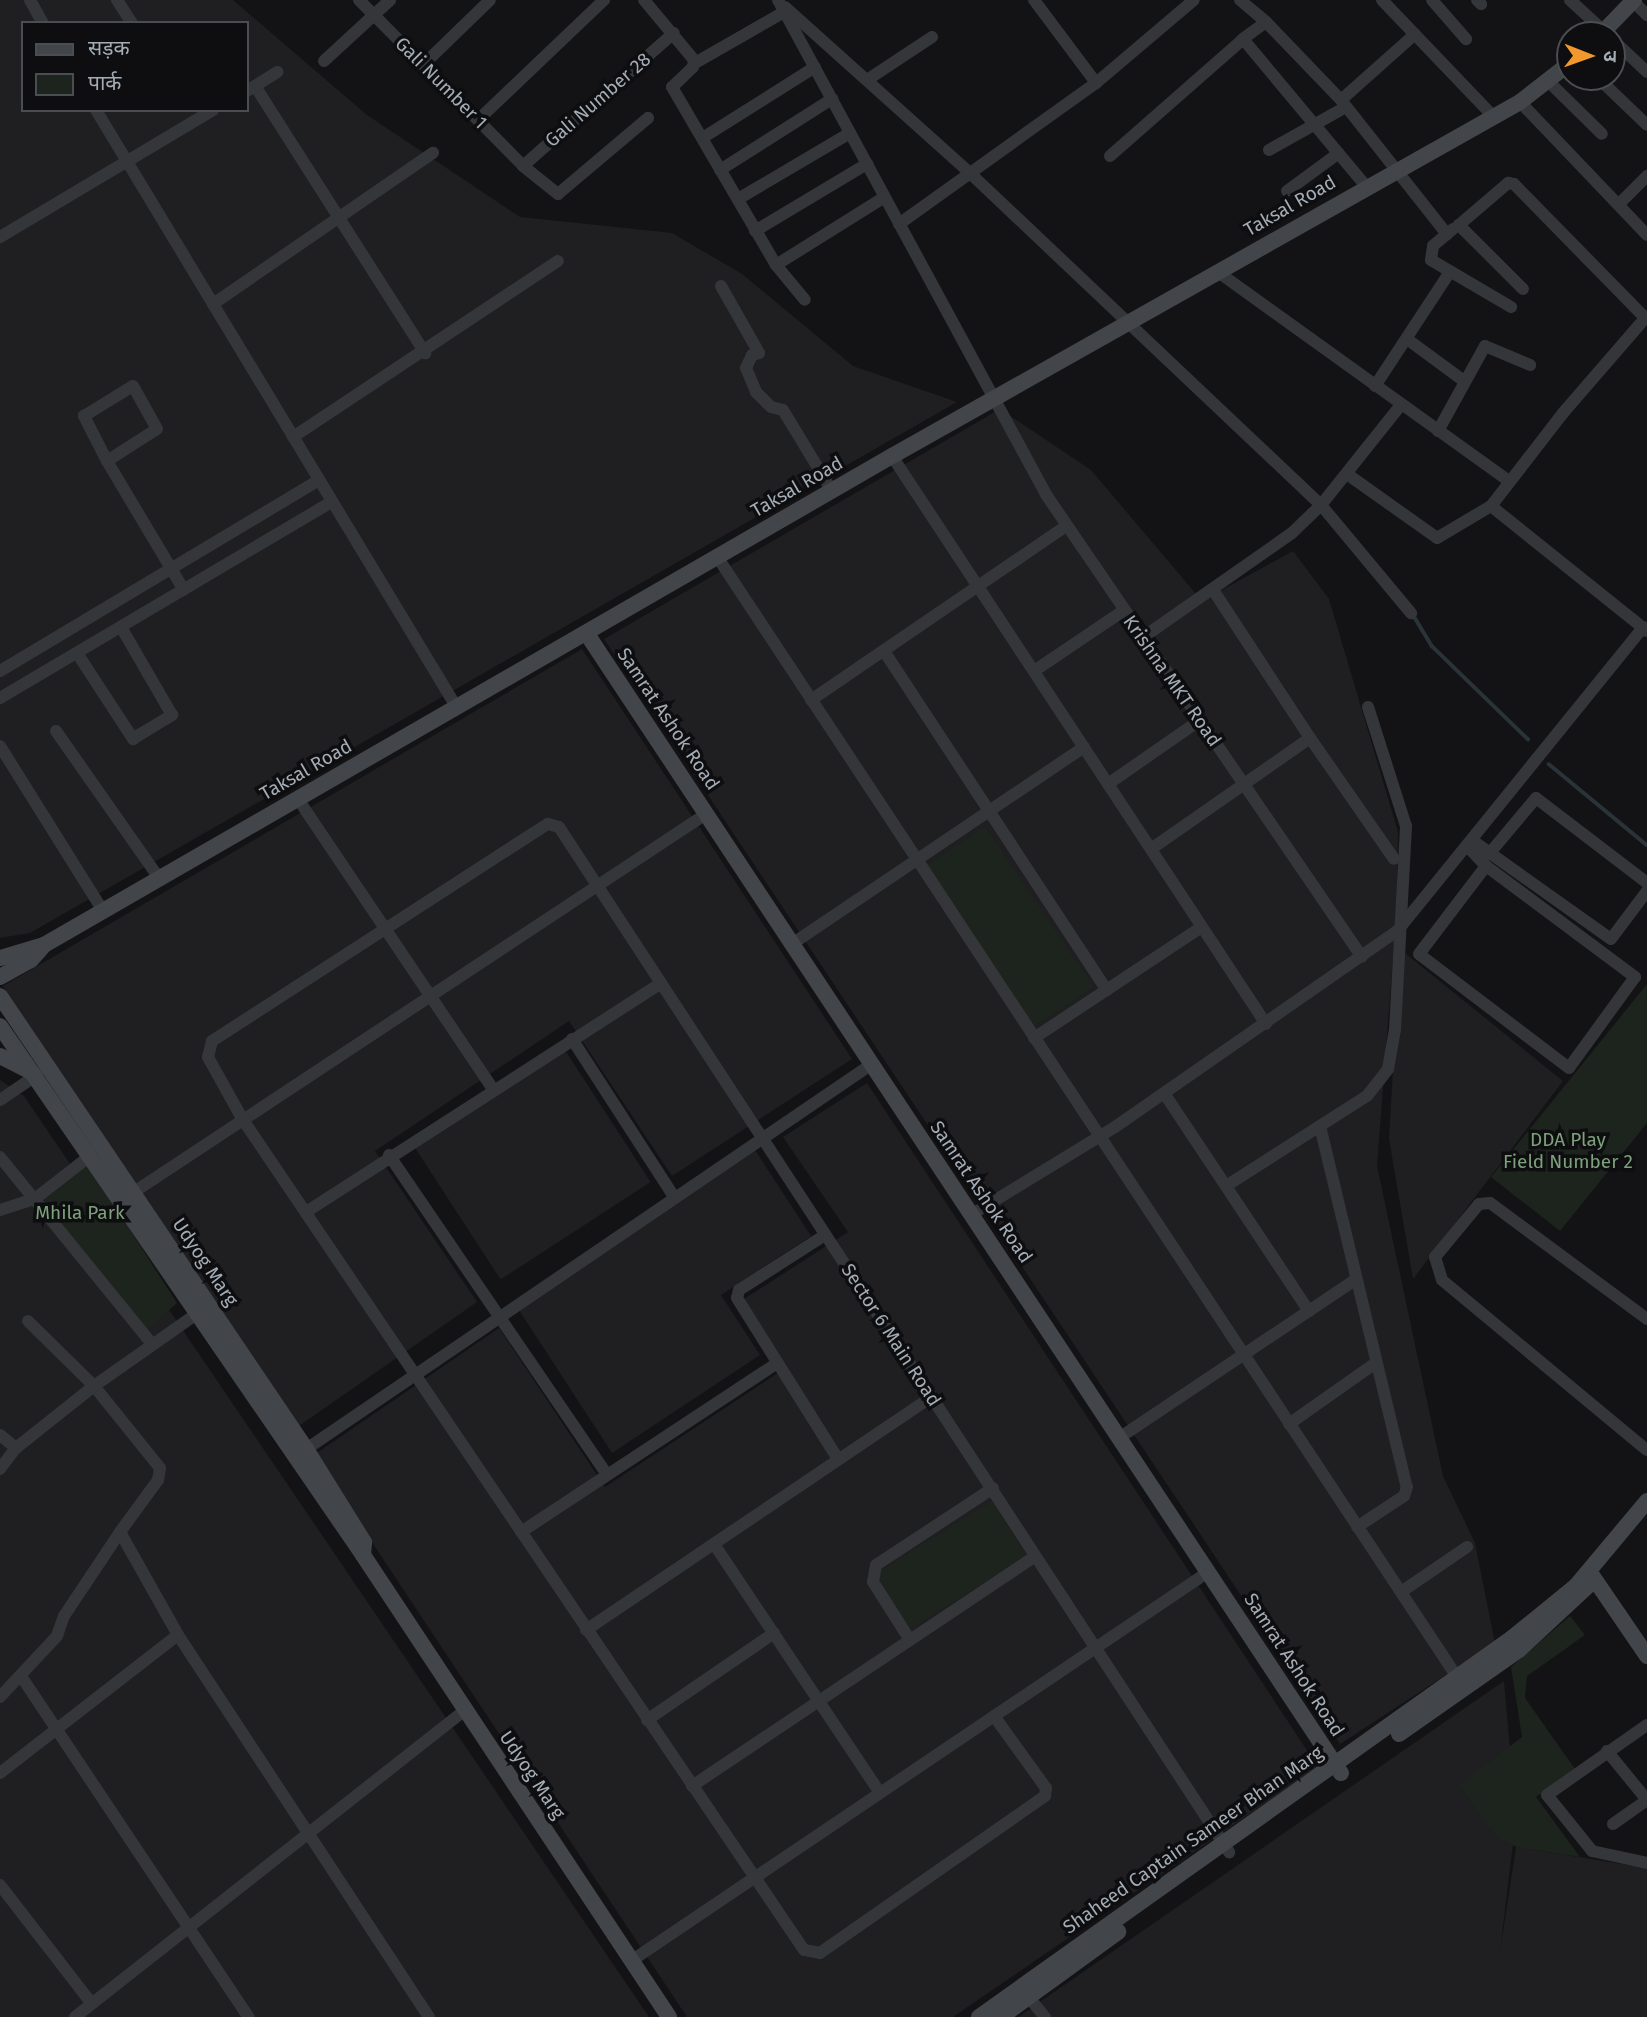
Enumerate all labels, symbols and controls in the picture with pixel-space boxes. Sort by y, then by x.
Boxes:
legend [21,21,248,112]
north arrow [1556,21,1626,91]
street label: Gali Number 1 [390,32,492,134]
text: सड़क [88,35,130,61]
street label: Gali Number 28 [541,48,655,152]
text: उ [1599,51,1622,62]
text: पार्क [88,70,122,96]
street label: Taksal Road [1240,171,1340,241]
street label: Taksal Road [747,452,847,522]
street label: Krishna MKT Road [1118,611,1226,751]
street label: Samrat Ashok Road [612,644,724,794]
street label: Taksal Road [256,735,356,805]
street label: Samrat Ashok Road [925,1117,1037,1267]
park label: DDA Play Field Number 2 [1503,1129,1633,1173]
park label: Mhila Park [35,1202,125,1224]
street label: Udyog Marg [167,1214,243,1310]
street label: Sector 6 Main Road [836,1259,946,1411]
street label: Samrat Ashok Road [1239,1589,1349,1741]
street label: Udyog Marg [494,1727,570,1823]
street label: Shaheed Captain Sameer Bhan Marg [1059,1741,1327,1939]

